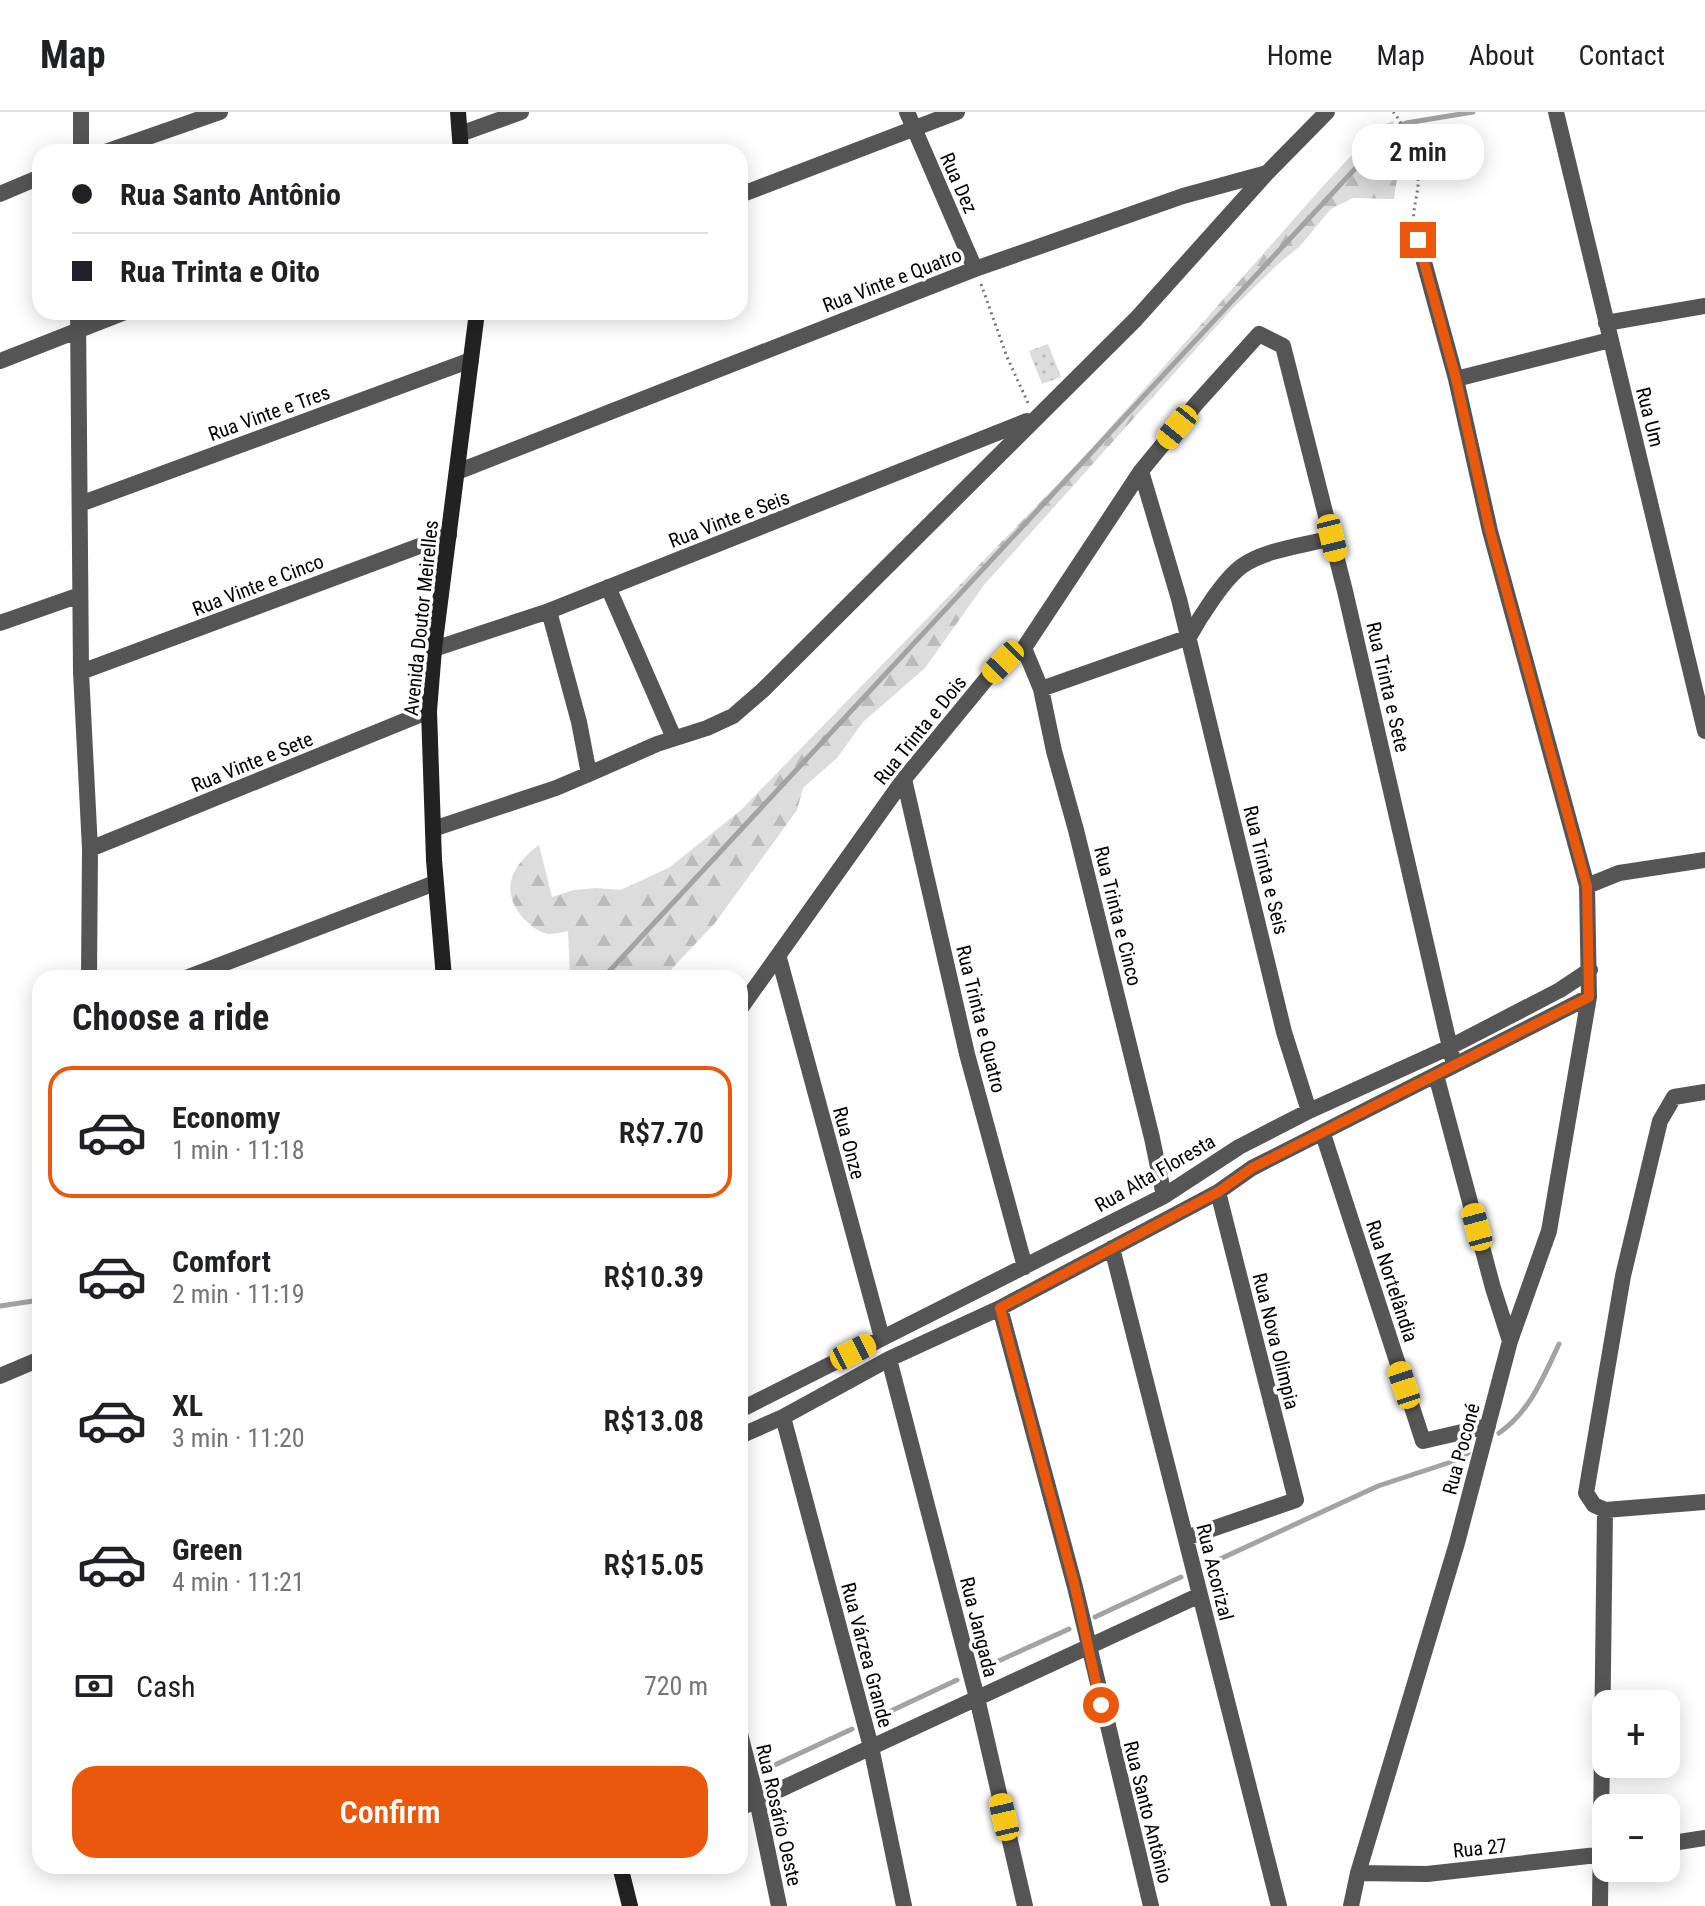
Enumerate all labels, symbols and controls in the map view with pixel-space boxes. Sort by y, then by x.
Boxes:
text: Map [40,33,106,77]
text: Home [1267,39,1332,72]
text: Map [1376,39,1425,72]
text: About [1469,39,1535,72]
text: Contact [1579,39,1665,72]
callout: 2 min [1352,124,1484,180]
text: 2 min [1389,137,1447,167]
street label: Rua Dez [935,149,983,217]
text: Rua Santo Antônio [120,177,341,212]
route end [1400,222,1436,258]
street label: Rua Vinte e Quatro [819,242,965,318]
text: Rua Trinta e Oito [120,254,320,289]
street label: Rua Vinte e Tres [205,380,333,446]
street label: Rua Um [1631,385,1669,449]
car [1153,401,1201,453]
street label: Rua Vinte e Seis [665,485,793,553]
car [1315,512,1349,564]
street label: Avenida Doutor Meirelles [399,519,443,717]
street label: Rua Vinte e Cinco [189,549,327,621]
street label: Rua Trinta e Sete [1361,619,1415,755]
car [978,636,1028,688]
street label: Rua Trinta e Dois [869,671,971,789]
street label: Rua Vinte e Sete [188,727,316,797]
street label: Rua Trinta e Seis [1238,803,1294,937]
street label: Rua Trinta e Cinco [1089,844,1147,988]
street label: Rua Trinta e Quatro [951,943,1011,1095]
text: Choose a ride [72,997,269,1039]
icon: car [76,1096,148,1168]
text: Economy [172,1100,280,1135]
street label: Rua Onze [828,1104,870,1182]
text: R$7.70 [619,1115,704,1150]
street label: Rua Alta Floresta [1091,1129,1219,1217]
text: 1 min · 11:18 [172,1135,305,1165]
car [1459,1201,1495,1253]
street label: Rua Nortelândia [1361,1217,1423,1345]
icon: car [76,1240,148,1312]
text: Comfort [172,1244,271,1279]
text: R$10.39 [604,1259,704,1294]
street label: Rua Nova Olimpia [1247,1270,1305,1412]
text: 2 min · 11:19 [172,1279,305,1309]
car [826,1330,880,1374]
car [1385,1358,1423,1412]
icon: car [76,1384,148,1456]
text: XL [172,1388,203,1423]
street label: Rua Poconé [1437,1401,1485,1497]
text: R$13.08 [604,1403,704,1438]
text: 3 min · 11:20 [172,1423,305,1453]
street label: Rua Acorizal [1191,1521,1239,1623]
icon: car [76,1528,148,1600]
text: Green [172,1532,243,1567]
text: R$15.05 [604,1547,704,1582]
text: 4 min · 11:21 [172,1567,305,1597]
street label: Rua Jangada [955,1574,1003,1680]
street label: Rua Várzea Grande [836,1580,898,1730]
icon: cash [72,1664,116,1708]
text: Cash [136,1669,196,1704]
text: 720 m [644,1671,708,1701]
route start [1083,1687,1119,1723]
map controls [1592,1690,1680,1882]
button: + [1592,1690,1680,1778]
street label: Rua Santo Antônio [1119,1738,1177,1886]
street label: Rua Rosário Oeste [751,1742,807,1888]
button: Confirm [72,1766,708,1858]
car [987,1791,1021,1843]
button: − [1592,1794,1680,1882]
street label: Rua 27 [1452,1833,1508,1863]

